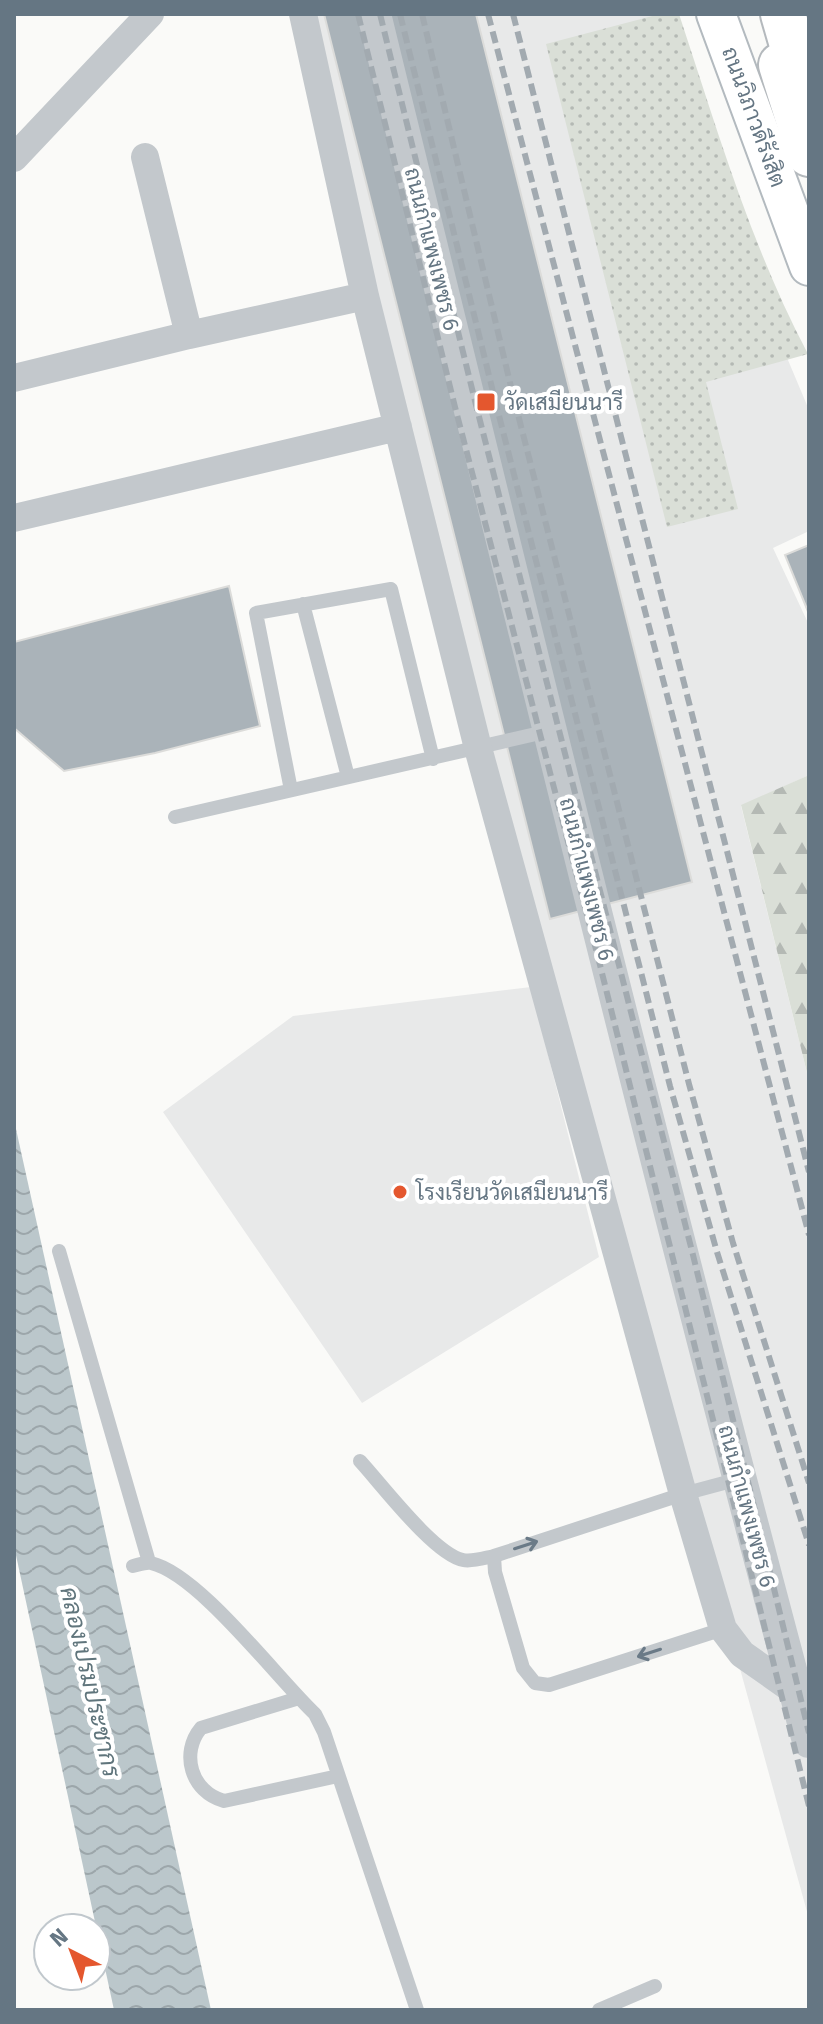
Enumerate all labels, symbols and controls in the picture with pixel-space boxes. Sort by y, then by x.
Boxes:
street label: ถนนวิภาวดีรังสิต [716,43,792,191]
street label: ถนนกำแพงเพชร 6 [399,165,465,333]
place label: วัดเสมียนนารี [504,389,623,416]
marker: วัดเสมียนนารี [475,391,497,413]
street label: ถนนกำแพงเพชร 6 [554,795,620,963]
place label: โรงเรียนวัดเสมียนนารี [415,1178,608,1206]
marker: โรงเรียนวัดเสมียนนารี [391,1183,409,1201]
street label: ถนนกำแพงเพชร 6 [712,1422,782,1590]
one-way arrow [514,1536,539,1551]
water label: คลองเปรมประชากร [54,1584,126,1781]
one-way arrow [636,1646,662,1661]
north arrow [32,1912,112,1992]
text: N [44,1923,73,1952]

